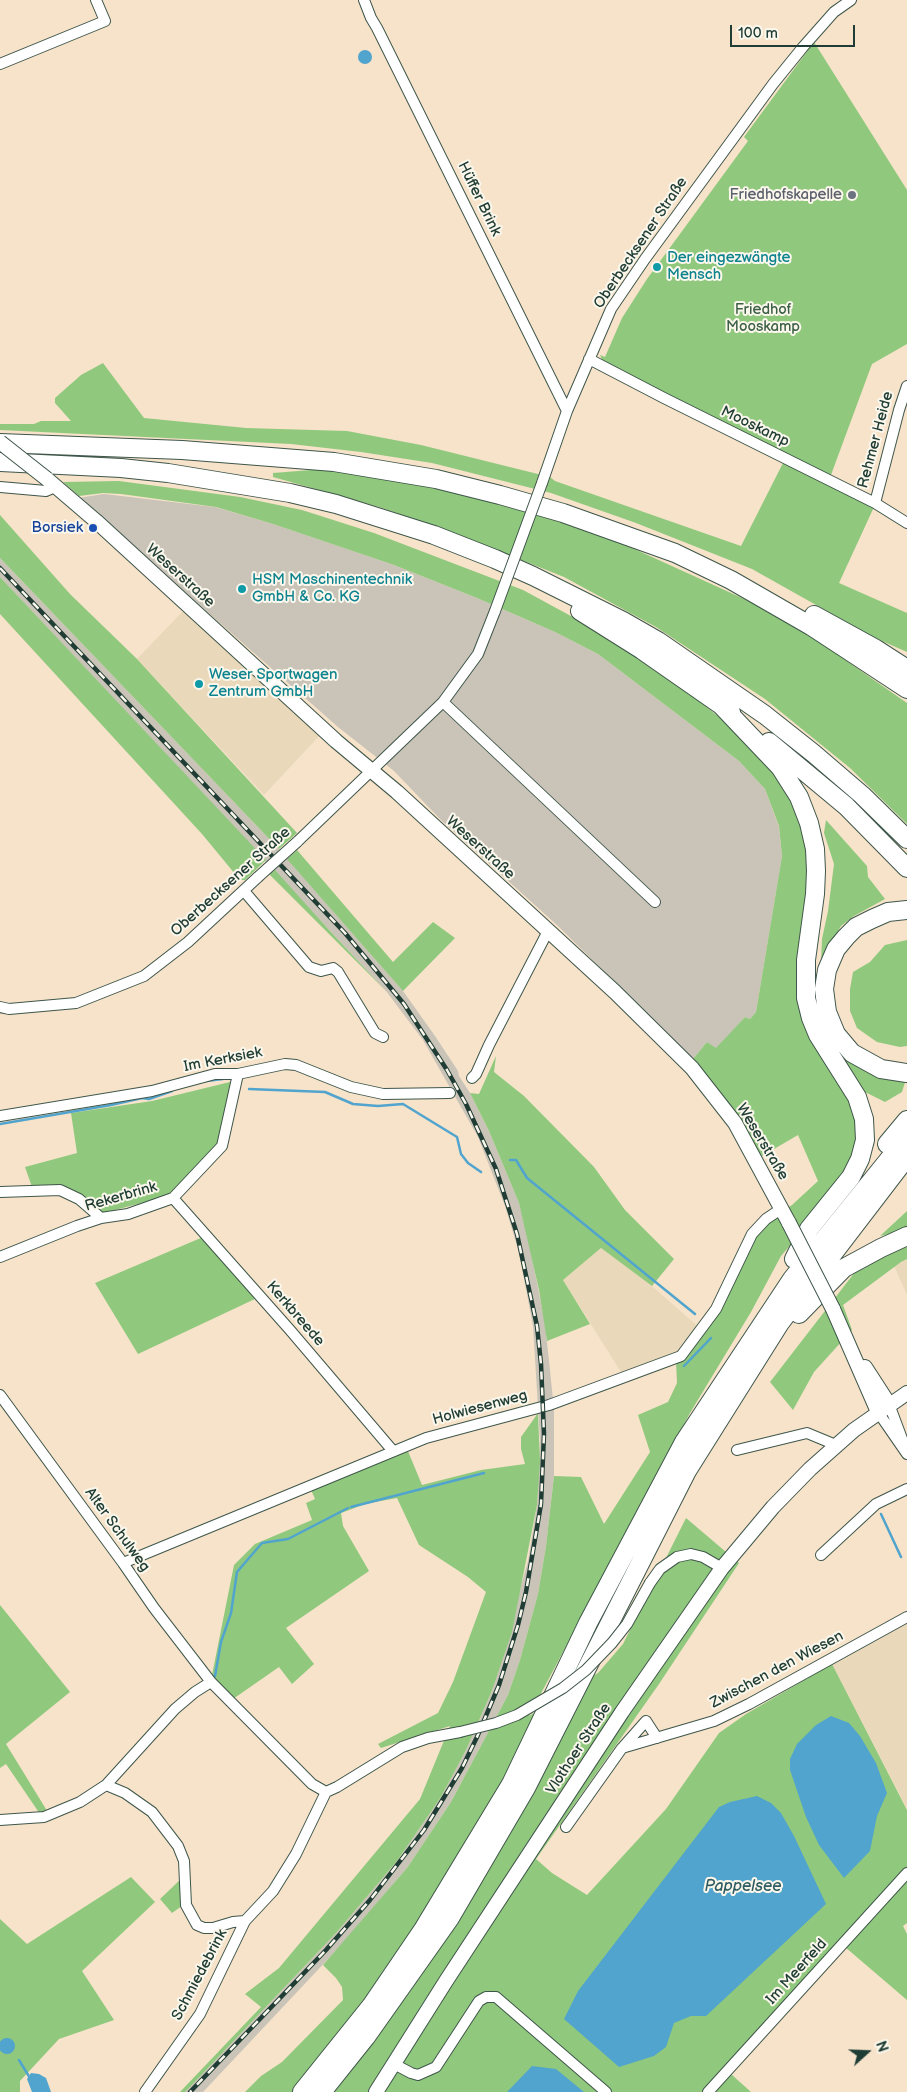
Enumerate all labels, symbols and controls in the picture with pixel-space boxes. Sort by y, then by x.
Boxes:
scale bar [732,15,857,47]
text: 100 m [738,24,778,43]
street label: Hüffer Brink [453,159,505,239]
street label: Oberbecksener Straße [590,174,692,312]
place label: Friedhofskapelle [730,186,842,204]
marker: Friedhofskapelle [846,189,858,201]
place label: Der eingezwängte Mensch [667,249,790,284]
marker: Der eingezwängte Mensch [651,261,663,273]
park label: Friedhof Mooskamp [726,301,800,336]
street label: Rehmer Heide [854,390,898,490]
street label: Mooskamp [718,403,792,451]
place label: Borsiek [32,519,83,537]
marker: Borsiek [87,522,99,534]
street label: Weserstraße [142,540,218,612]
place label: HSM Maschinentechnik GmbH & Co. KG [252,571,412,606]
marker: HSM Maschinentechnik GmbH & Co. KG [236,583,248,595]
place label: Weser Sportwagen Zentrum GmbH [209,666,337,701]
marker: Weser Sportwagen Zentrum GmbH [193,678,205,690]
street label: Weserstraße [442,812,518,884]
street label: Oberbecksener Straße [168,824,294,940]
street label: Im Kerksiek [182,1044,264,1076]
street label: Weserstraße [732,1100,792,1184]
street label: Rekerbrink [83,1178,159,1216]
street label: Kerkbreede [262,1278,328,1350]
street label: Holwiesenweg [431,1387,529,1429]
street label: Alter Schulweg [80,1484,154,1576]
street label: Zwischen den Wiesen [707,1627,847,1713]
street label: Vlothoer Straße [543,1700,615,1798]
water label: Pappelsee [704,1877,782,1897]
street label: Schmiedebrink [168,1926,232,2024]
street label: Im Meerfeld [763,1935,831,2009]
north arrow [842,2027,892,2077]
text: N [872,2039,891,2055]

